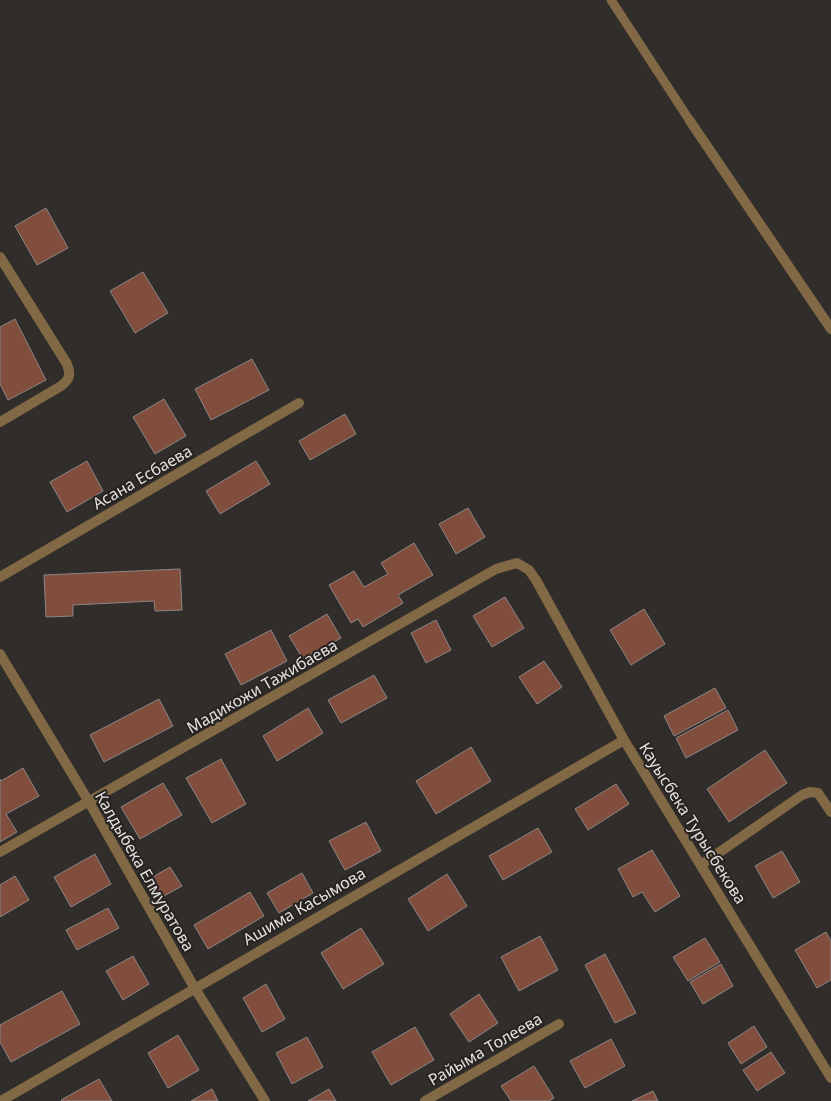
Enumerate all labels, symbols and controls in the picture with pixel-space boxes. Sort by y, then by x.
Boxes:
street label: Асана Есбаева [88,440,196,514]
street label: Мадикожи Тажибаева [183,634,341,738]
street label: Кауысбека Турысбекова [634,738,752,908]
street label: Калдыбека Елмуратова [90,787,200,955]
street label: Ашима Касымова [239,862,369,950]
street label: Райыма Толеева [424,1007,546,1091]

